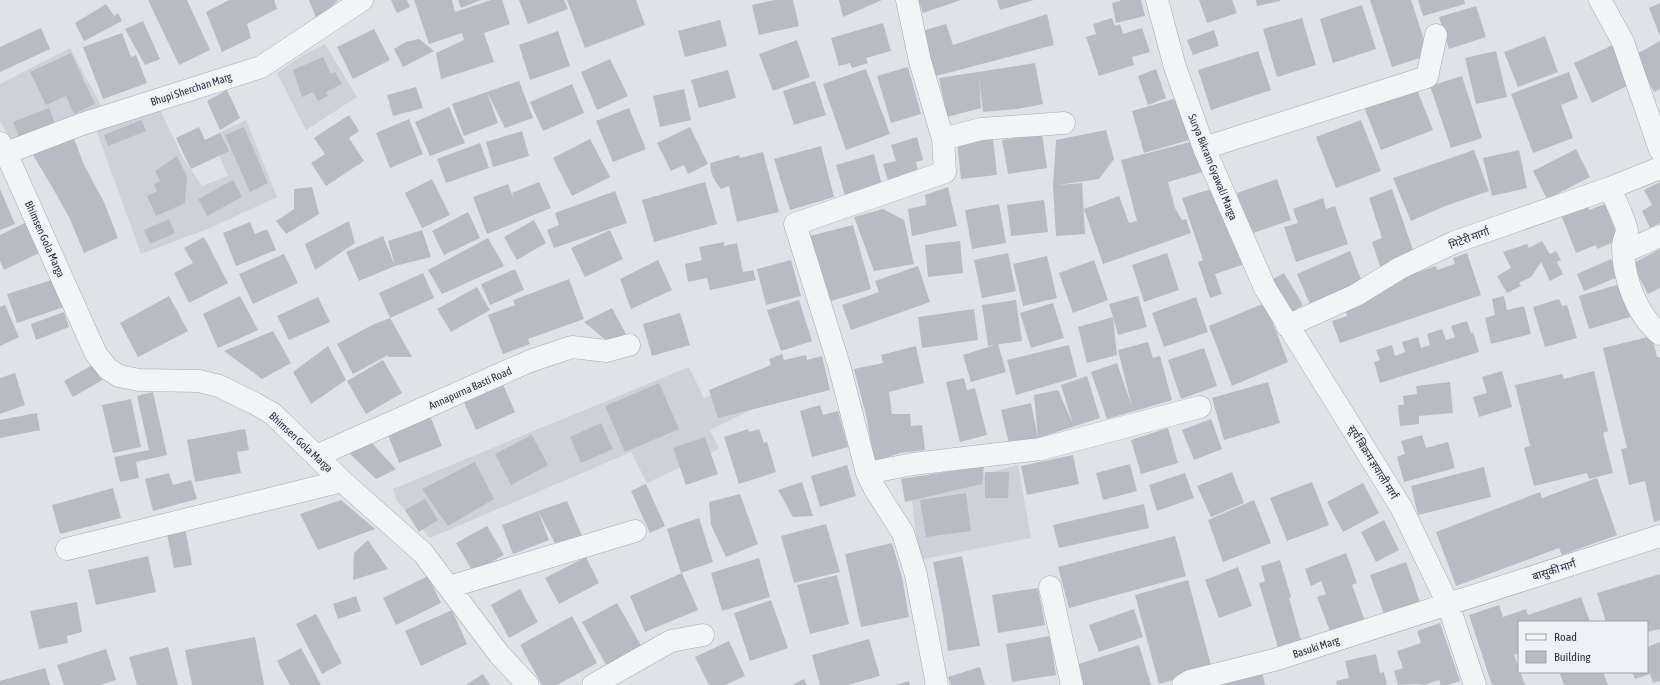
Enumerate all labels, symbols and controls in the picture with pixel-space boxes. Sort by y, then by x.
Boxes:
street label: Bhupi Sherchan Marg [149,70,233,108]
street label: Surya Bikram Gyawali Marga [1186,112,1240,222]
street label: Bhimsen Gola Marga [23,199,67,279]
street label: मिटेरी मार्गा [1447,224,1492,251]
street label: Annapurna Basti Road [427,364,513,412]
street label: Bhimsen Gola Marga [267,410,335,474]
street label: सूर्य बिक्रम ज्ञवाली मार्ग [1344,423,1401,503]
street label: बासुकी मार्ग [1531,557,1579,584]
legend [1518,621,1648,673]
text: Road [1554,630,1577,644]
street label: Basuki Marg [1291,634,1341,660]
text: Building [1554,650,1592,664]

